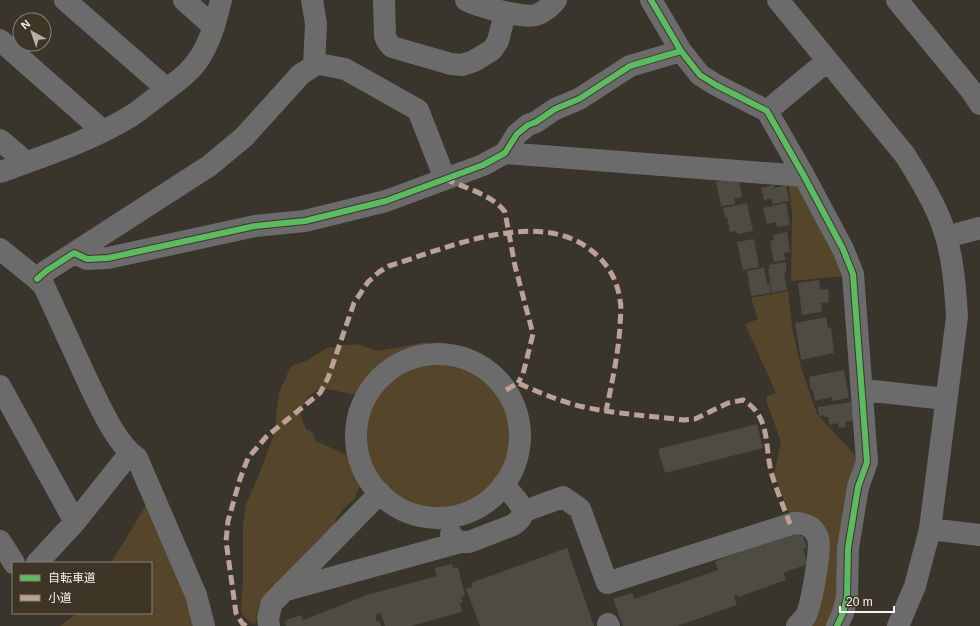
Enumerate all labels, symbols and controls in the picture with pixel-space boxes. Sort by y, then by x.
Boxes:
north arrow [12,12,52,52]
text: N [19,17,33,31]
legend [12,562,152,614]
text: 自転車道 [48,571,96,585]
scale bar [840,588,894,614]
text: 小道 [48,591,72,605]
text: 20 m [846,595,873,609]

